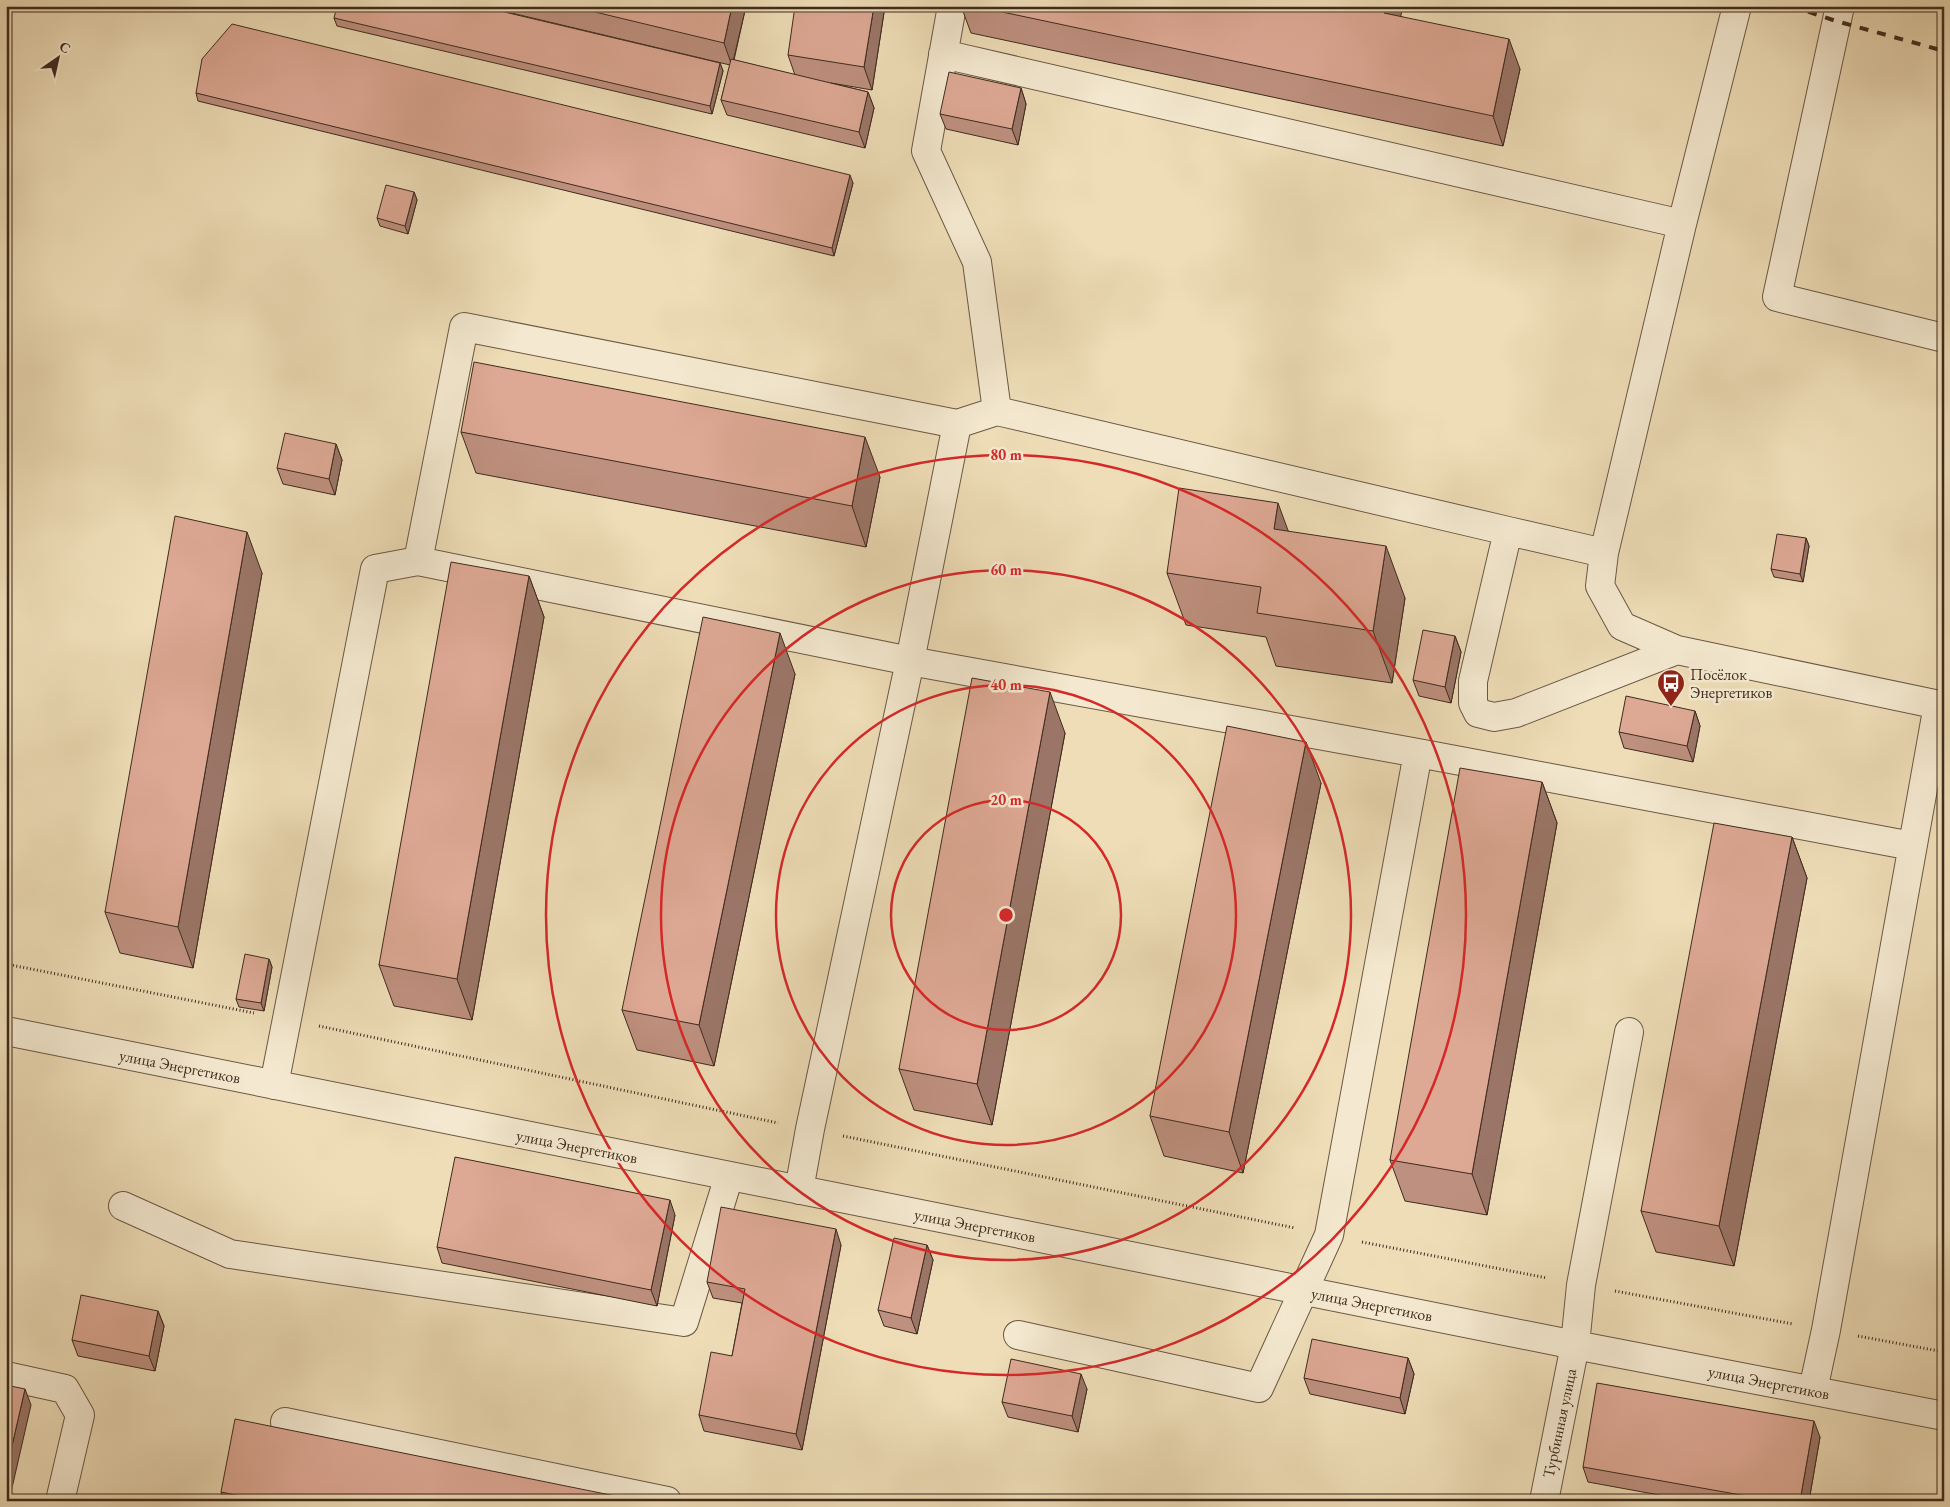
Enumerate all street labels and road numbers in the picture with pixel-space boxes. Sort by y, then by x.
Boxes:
street label: улица Энергетиков [118,1044,242,1089]
street label: улица Энергетиков [515,1124,639,1169]
street label: улица Энергетиков [913,1203,1037,1248]
street label: улица Энергетиков [1310,1282,1434,1327]
street label: улица Энергетиков [1707,1360,1831,1405]
street label: Турбинная улица [1538,1366,1581,1480]

